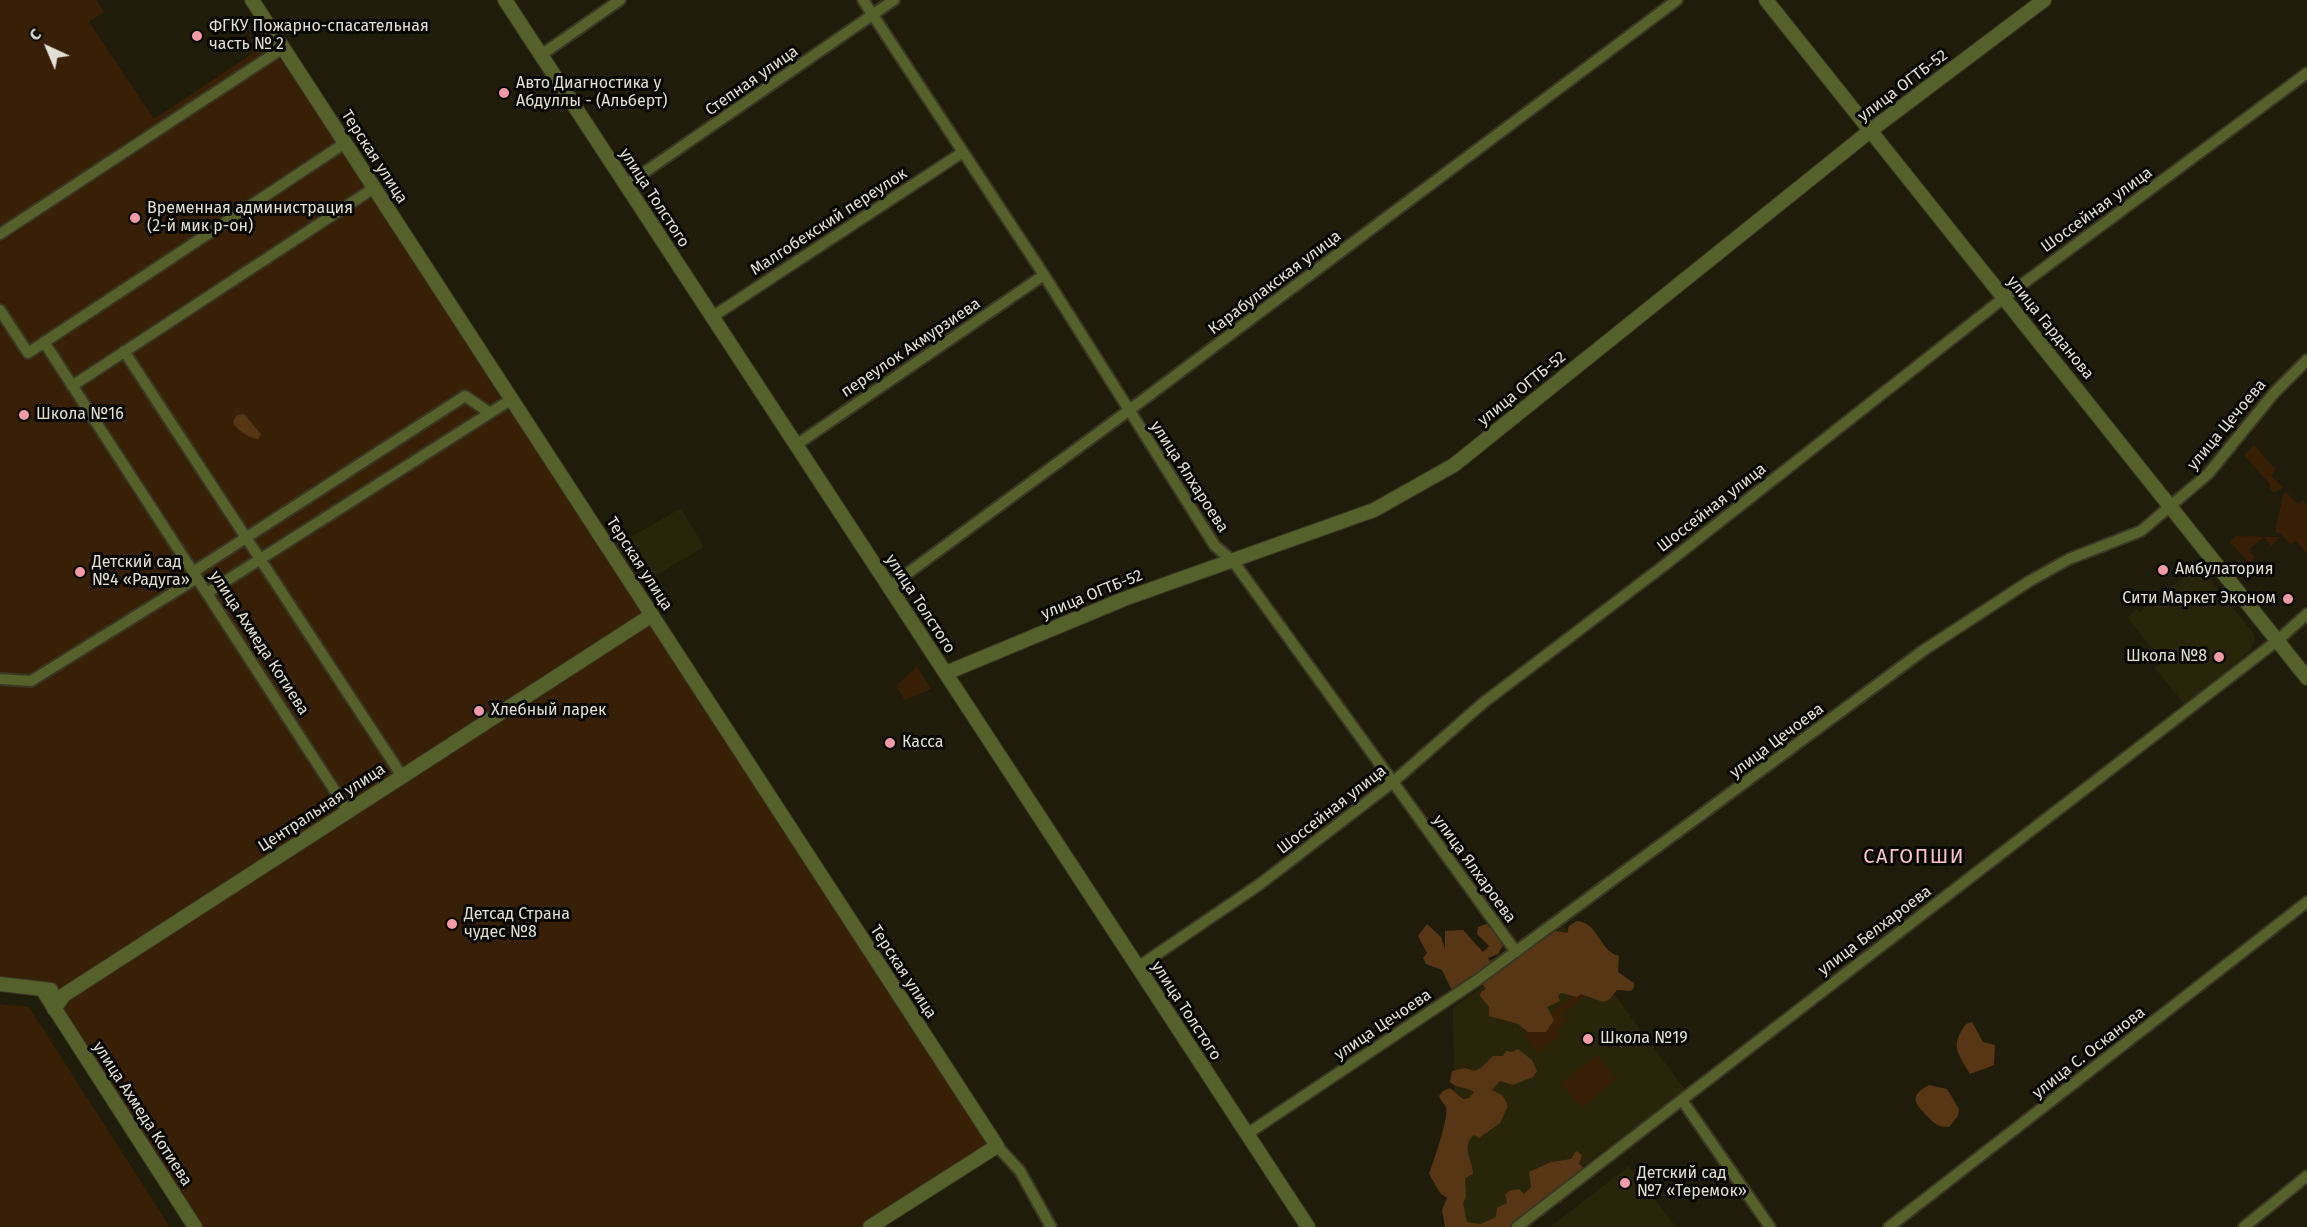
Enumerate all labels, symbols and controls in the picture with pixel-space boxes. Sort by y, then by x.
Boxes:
place label: ФГКУ Пожарно-спасательная часть № 2 [209,17,429,55]
north arrow [18,18,78,78]
text: С [25,25,45,45]
marker: ФГКУ Пожарно-спасательная часть № 2 [190,29,204,43]
street label: Степная улица [702,42,802,120]
street label: улица ОГТБ-52 [1854,46,1952,126]
place label: Авто Диагностика у Абдуллы - (Альберт) [516,74,667,112]
marker: Авто Диагностика у Абдуллы - (Альберт) [497,86,511,100]
street label: Терская улица [337,107,411,207]
street label: улица Толстого [615,145,693,251]
street label: Шоссейная улица [2038,163,2156,257]
street label: Малгобекский переулок [747,164,911,280]
place label: Временная администрация (2-й мик р-он) [147,199,353,237]
marker: Временная администрация (2-й мик р-он) [128,211,142,225]
street label: Карабулакская улица [1205,227,1345,339]
street label: улица Гарданова [2002,272,2098,384]
street label: переулок Акмурзиева [838,294,984,402]
street label: улица ОГТБ-52 [1474,348,1570,430]
street label: улица Цечоева [2183,376,2271,474]
place label: Школа №16 [36,405,124,425]
marker: Школа №16 [17,408,31,422]
street label: улица Ялхароева [1146,418,1232,536]
street label: Шоссейная улица [1654,460,1770,556]
street label: Терская улица [602,514,676,614]
street label: улица Толстого [881,551,959,657]
place label: Детский сад №4 «Радуга» [92,553,190,591]
place label: Амбулатория [2175,560,2273,580]
marker: Амбулатория [2156,563,2170,577]
marker: Детский сад №4 «Радуга» [73,565,87,579]
street label: улица ОГТБ-52 [1039,566,1145,624]
street label: улица Ахмеда Котиева [205,567,313,719]
place label: Сити Маркет Эконом [2122,589,2276,609]
marker: Сити Маркет Эконом [2281,592,2295,606]
place label: Школа №8 [2126,647,2207,667]
marker: Школа №8 [2212,650,2226,664]
street label: улица Цечоева [1726,699,1828,783]
place label: Хлебный ларек [491,701,606,721]
marker: Хлебный ларек [472,704,486,718]
place label: Касса [902,733,944,753]
marker: Касса [883,736,897,750]
street label: Центральная улица [255,760,389,856]
street label: Шоссейная улица [1274,762,1390,858]
street label: улица Ялхароева [1428,811,1520,927]
district label: САГОПШИ [1863,845,1965,869]
street label: улица Белхароева [1814,882,1936,980]
place label: Детсад Страна чудес №8 [464,905,570,943]
marker: Детсад Страна чудес №8 [445,917,459,931]
street label: Терская улица [866,922,940,1022]
street label: улица Толстого [1147,958,1225,1064]
street label: улица Цечоева [1331,986,1435,1064]
street label: улица С. Осканова [2029,1003,2149,1103]
place label: Школа №19 [1600,1029,1688,1049]
marker: Школа №19 [1581,1032,1595,1046]
street label: улица Ахмеда Котиева [88,1038,196,1190]
place label: Детский сад №7 «Теремок» [1637,1164,1747,1202]
marker: Детский сад №7 «Теремок» [1618,1176,1632,1190]

